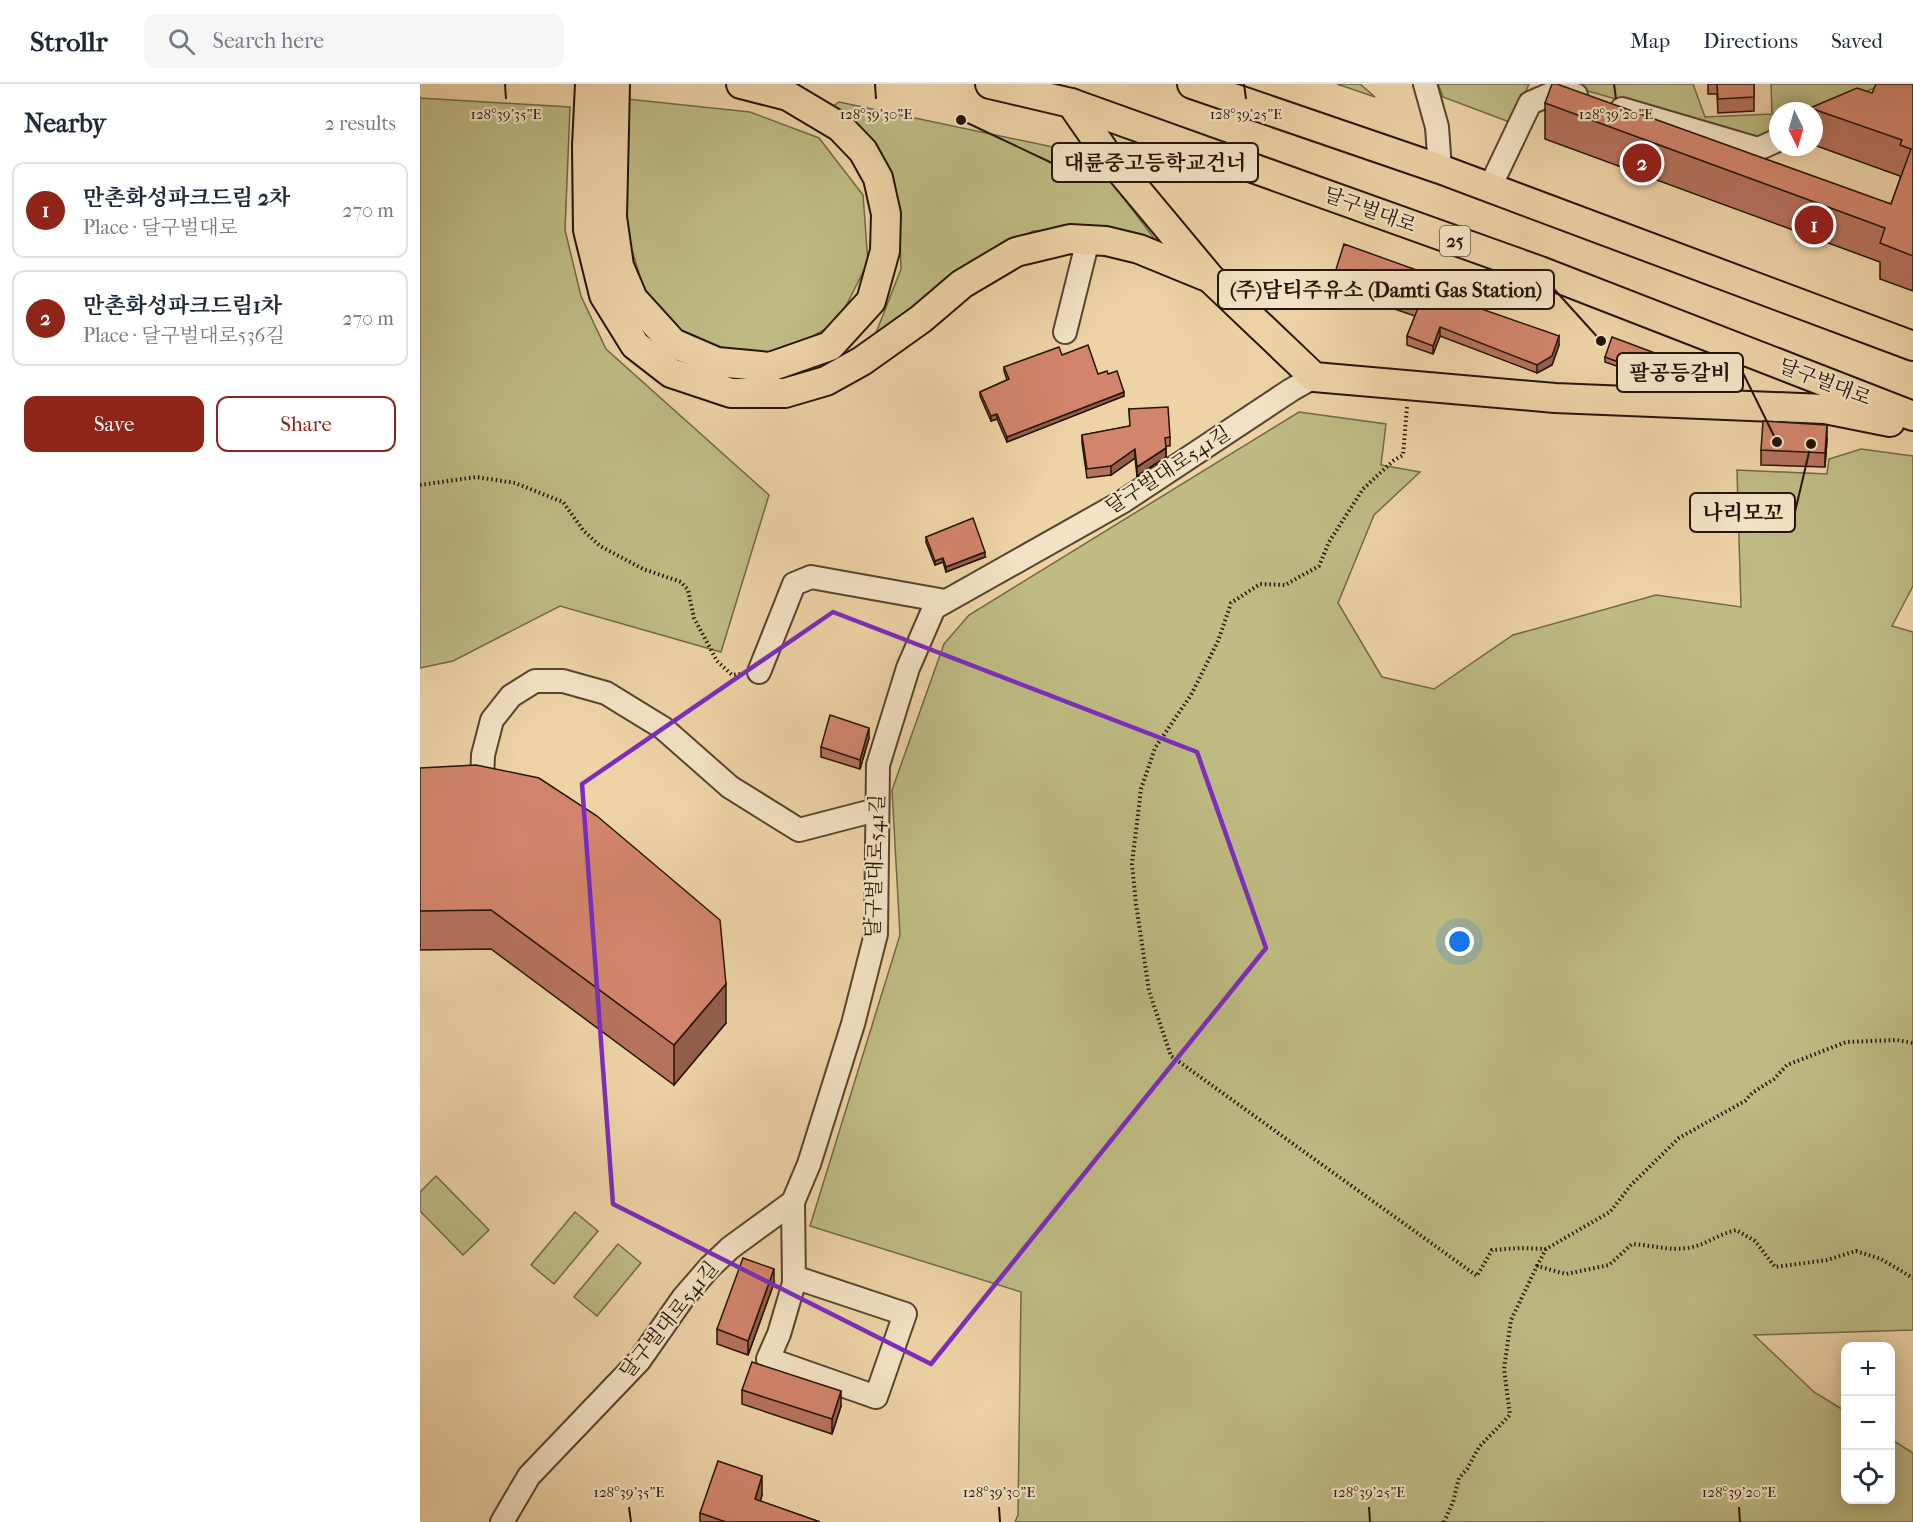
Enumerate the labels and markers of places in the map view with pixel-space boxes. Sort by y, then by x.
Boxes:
pin: 2 [1622,140,1662,185]
callout: 대륜중고등학교건너 [1052,143,1258,182]
pin: 1 [1794,202,1834,248]
callout: (주)담티주유소 (Damti Gas Station) [1218,270,1554,309]
callout: 팔공등갈비 [1617,353,1743,392]
callout: 나리모꼬 [1690,493,1795,532]

